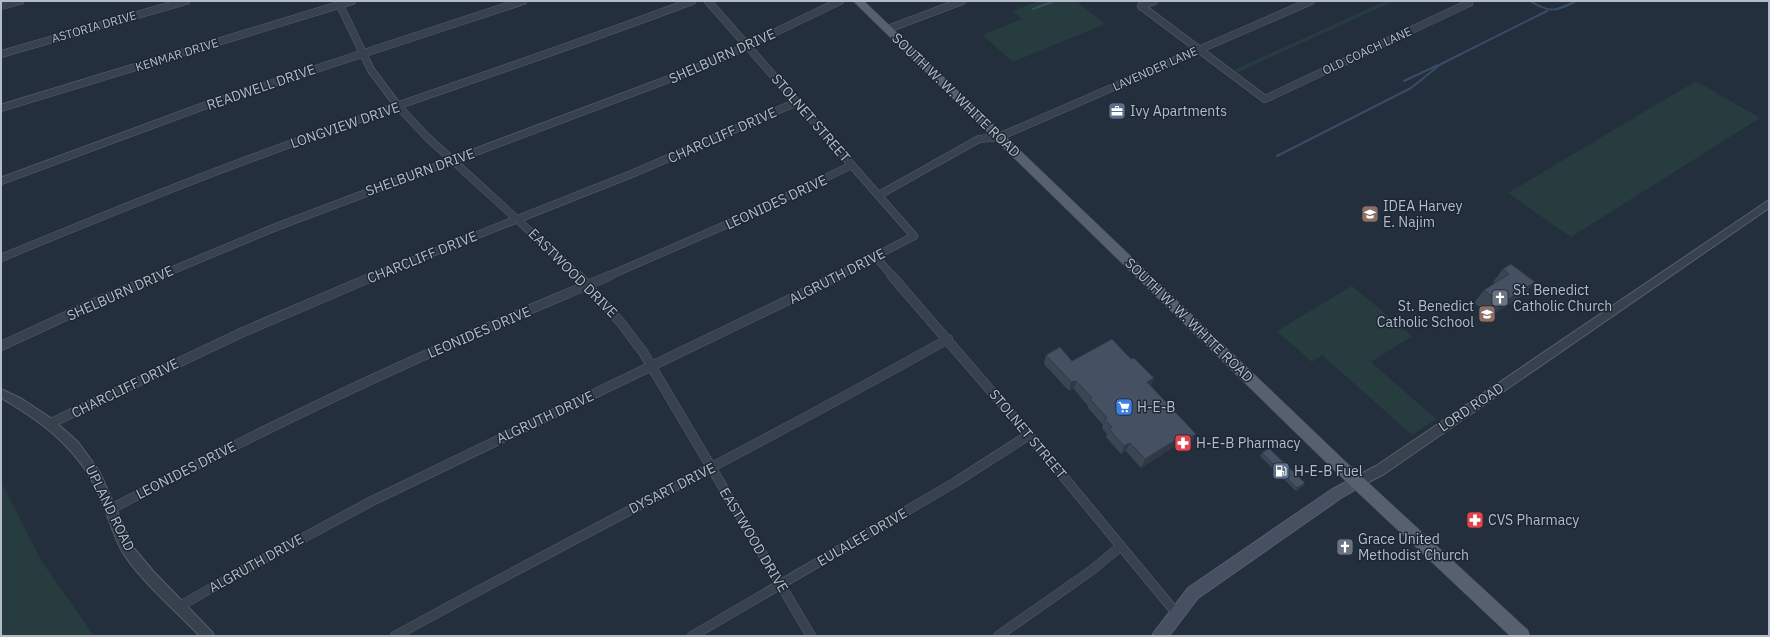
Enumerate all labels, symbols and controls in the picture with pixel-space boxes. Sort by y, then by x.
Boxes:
street label: ASTORIA DRIVE [50,7,138,46]
street label: OLD COACH LANE [1320,23,1414,78]
street label: SHELBURN DRIVE [666,24,778,88]
street label: SOUTH W. W. WHITE ROAD [888,29,1024,161]
street label: KENMAR DRIVE [134,35,220,74]
street label: LAVENDER LANE [1110,43,1200,94]
street label: READWELL DRIVE [204,60,318,114]
street label: STOLNET STREET [768,70,854,166]
street label: LONGVIEW DRIVE [288,98,402,152]
office icon: Ivy Apartments [1107,101,1127,121]
place label: Ivy Apartments [1130,102,1227,120]
street label: CHARCLIFF DRIVE [665,103,779,167]
street label: SHELBURN DRIVE [363,144,477,200]
street label: LEONIDES DRIVE [722,171,830,233]
place label: IDEA Harvey E. Najim [1383,197,1462,231]
school or university icon: IDEA Harvey E. Najim [1360,204,1380,224]
street label: EASTWOOD DRIVE [525,225,621,321]
street label: CHARCLIFF DRIVE [364,227,480,287]
street label: ALGRUTH DRIVE [786,244,888,308]
street label: SOUTH W. W. WHITE ROAD [1121,254,1257,386]
street label: SHELBURN DRIVE [64,261,176,325]
place label: St. Benedict Catholic Church [1513,281,1612,315]
church icon: St. Benedict Catholic Church [1490,288,1510,308]
place label: St. Benedict Catholic School [1377,297,1474,331]
street label: LEONIDES DRIVE [425,302,533,362]
school or university icon: St. Benedict Catholic School [1477,304,1497,324]
street label: CHARCLIFF DRIVE [68,354,182,422]
street label: LORD ROAD [1435,379,1507,435]
street label: STOLNET STREET [985,386,1071,482]
street label: ALGRUTH DRIVE [493,387,597,447]
supermarket icon: H-E-B [1114,397,1134,417]
place label: H-E-B [1137,398,1175,416]
pharmacy icon: H-E-B Pharmacy [1173,433,1193,453]
place label: H-E-B Pharmacy [1196,434,1300,452]
street label: LEONIDES DRIVE [133,437,239,503]
street label: DYSART DRIVE [626,458,718,518]
fuel station icon: H-E-B Fuel [1271,461,1291,481]
street label: UPLAND ROAD [81,462,139,554]
place label: H-E-B Fuel [1294,462,1363,480]
street label: EASTWOOD DRIVE [716,484,792,596]
street label: EULALEE DRIVE [814,504,910,570]
pharmacy icon: CVS Pharmacy [1465,510,1485,530]
place label: CVS Pharmacy [1488,511,1579,529]
street label: ALGRUTH DRIVE [206,530,306,596]
place label: Grace United Methodist Church [1358,530,1469,564]
church icon: Grace United Methodist Church [1335,537,1355,557]

